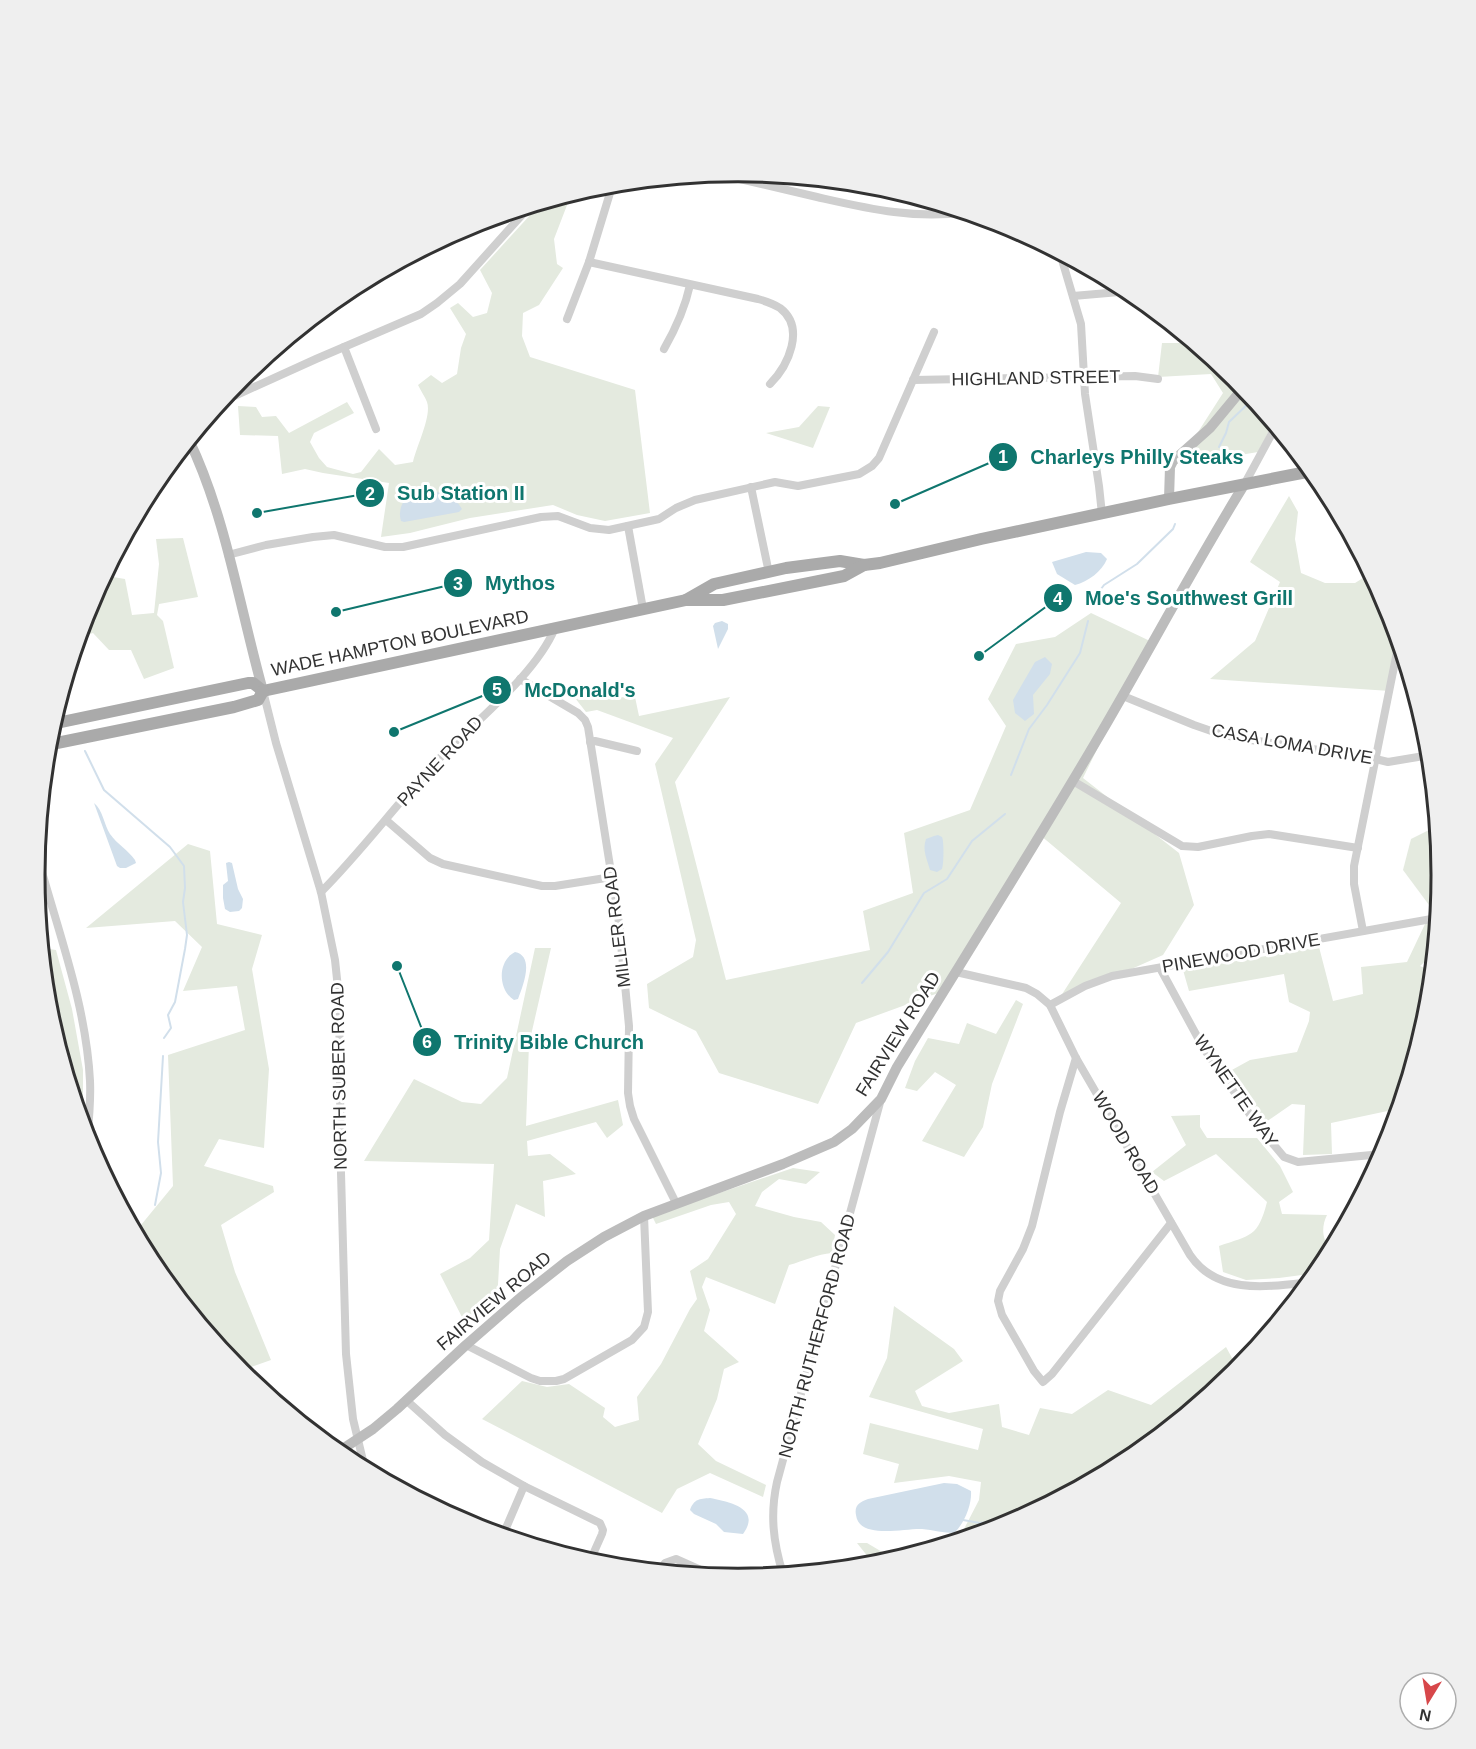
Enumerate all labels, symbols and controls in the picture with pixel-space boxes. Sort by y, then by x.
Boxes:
street label: HIGHLAND STREET [951,367,1121,389]
callout: Charleys Philly Steaks [988,438,1255,476]
text: Charleys Philly Steaks [1030,446,1244,468]
text: 1 [998,447,1008,467]
callout: Sub Station II [355,474,537,512]
text: Sub Station II [397,482,525,504]
text: 2 [365,484,375,504]
callout: Mythos [443,564,567,602]
text: Mythos [485,572,555,594]
text: 3 [453,574,463,594]
callout: Moe's Southwest Grill [1043,579,1305,617]
text: Moe's Southwest Grill [1085,587,1293,609]
text: 4 [1053,589,1063,609]
street label: WADE HAMPTON BOULEVARD [269,606,531,680]
callout: McDonald's [482,671,648,709]
text: McDonald's [524,679,636,701]
text: 5 [492,680,502,700]
street label: PAYNE ROAD [393,712,487,810]
street label: CASA LOMA DRIVE [1210,720,1374,768]
street label: MILLER ROAD [600,865,634,989]
street label: PINEWOOD DRIVE [1160,929,1322,977]
street label: FAIRVIEW ROAD [852,968,944,1100]
street label: NORTH SUBER ROAD [327,982,351,1170]
callout: Trinity Bible Church [412,1023,656,1061]
text: Trinity Bible Church [454,1031,644,1053]
street label: WYNETTE WAY [1190,1031,1282,1151]
text: 6 [422,1032,432,1052]
street label: WOOD ROAD [1089,1088,1163,1198]
street label: NORTH RUTHERFORD ROAD [775,1212,859,1460]
street label: FAIRVIEW ROAD [433,1247,555,1355]
north arrow [1398,1671,1458,1731]
text: N [1418,1706,1433,1725]

